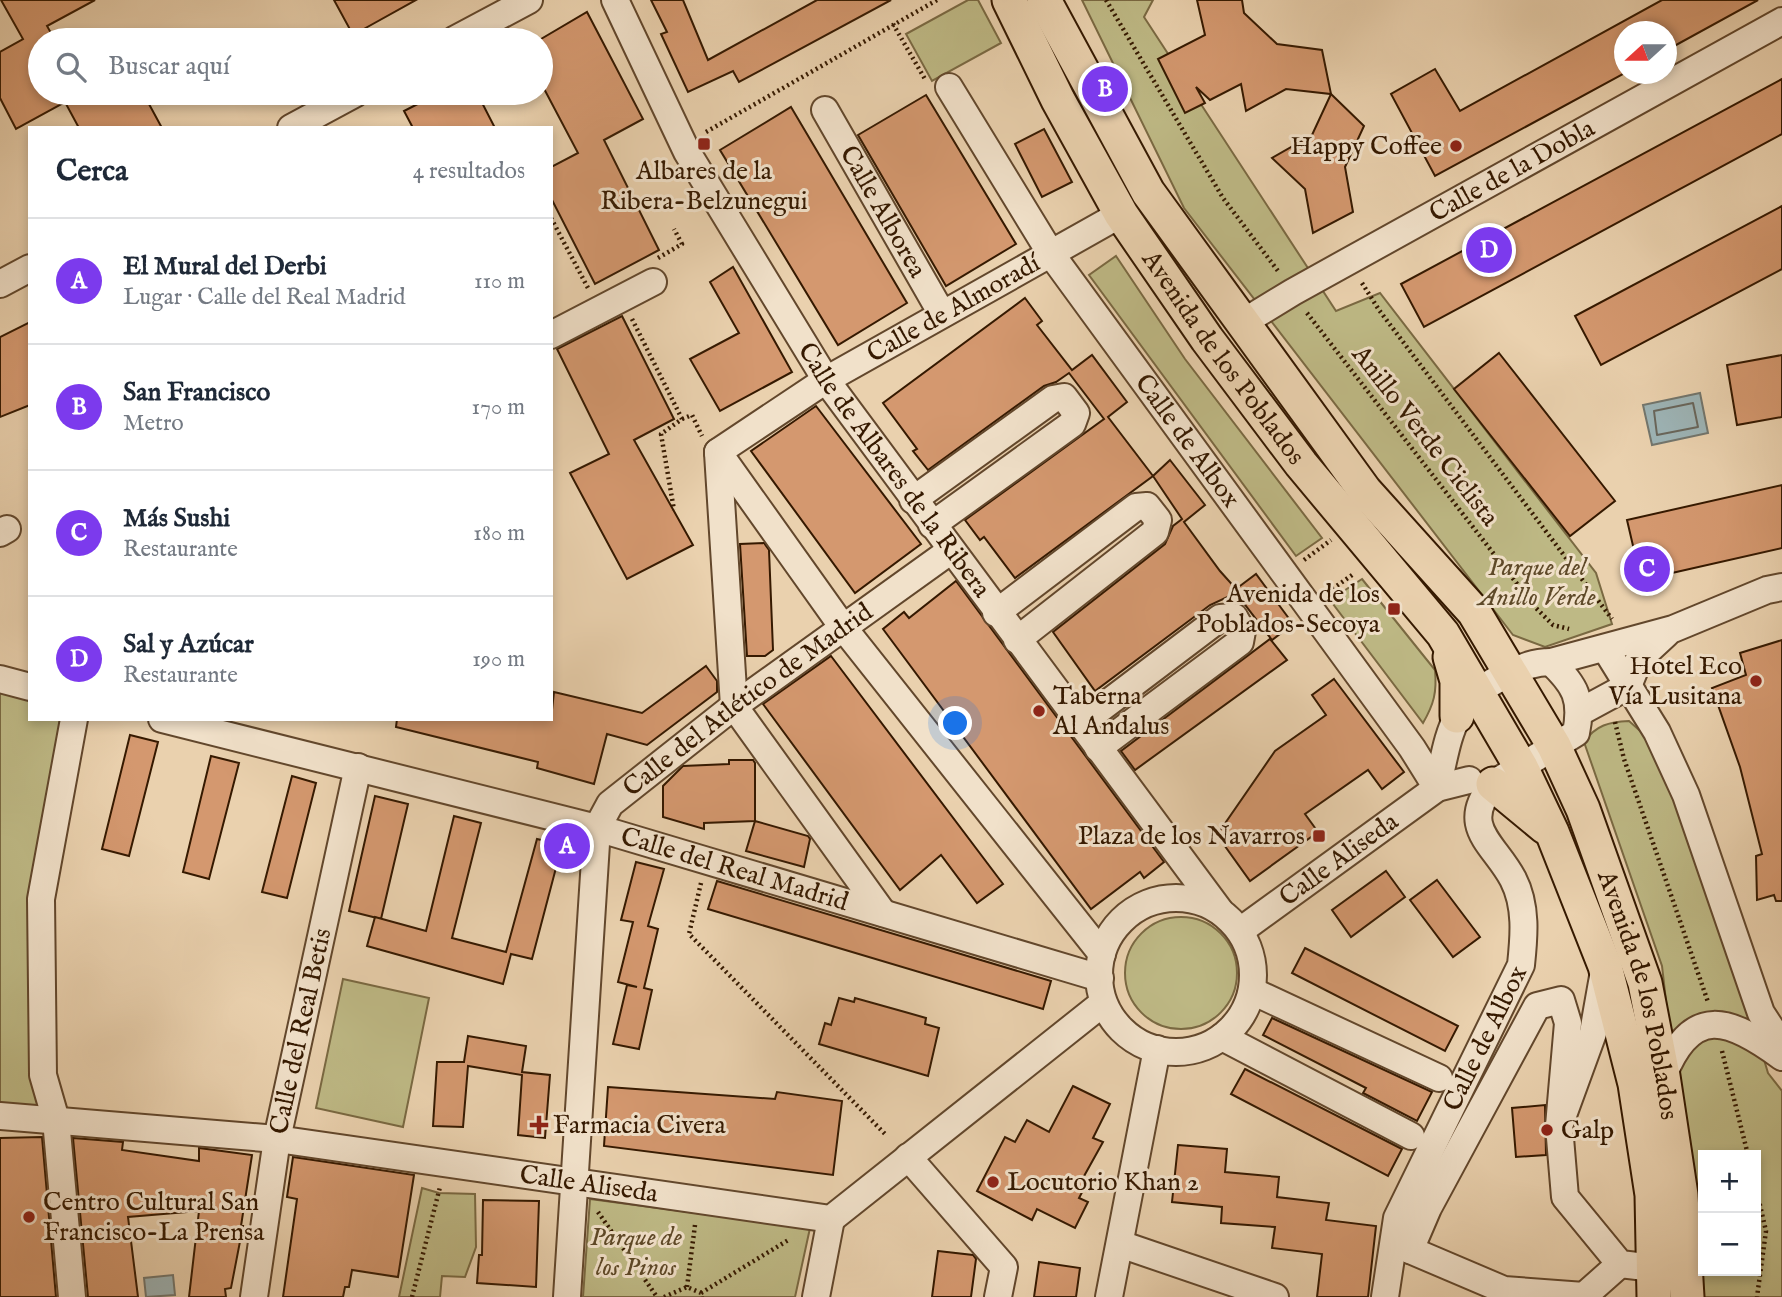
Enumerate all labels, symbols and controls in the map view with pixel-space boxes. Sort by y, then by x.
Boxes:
north arrow [1614,21,1677,84]
search box [28,28,553,105]
icon: search [52,48,90,86]
text: Buscar aquí [108,50,230,83]
pin: B [1082,63,1128,115]
street label: Calle de la Dobla [1423,111,1601,230]
place label: Happy Coffee [1290,130,1442,163]
marker: Albares de la Ribera-Belzunegui [696,136,712,152]
marker: Happy Coffee [1448,138,1464,154]
street label: Calle Alborea [832,140,934,284]
text: Cerca [56,153,128,191]
place label: Albares de la Ribera-Belzunegui [600,155,808,218]
text: 4 resultados [413,157,525,186]
pin: D [1466,224,1512,276]
street label: Avenida de los Poblados [1134,243,1312,471]
street label: Calle de Almoradí [861,246,1048,370]
text: El Mural del Derbi [123,250,327,283]
text: A [71,267,87,296]
text: 110 m [474,267,525,296]
text: Lugar · Calle del Real Madrid [123,283,406,312]
street label: Calle de Albares de la Ribera [790,336,999,605]
street label: Anillo Verde Ciclista [1343,338,1506,534]
street label: Calle de Albox [1128,367,1248,515]
text: San Francisco [123,376,270,409]
text: B [71,393,87,422]
text: 170 m [472,393,525,422]
text: Metro [123,409,184,438]
text: Más Sushi [123,502,230,535]
text: C [71,519,87,548]
text: 180 m [473,519,525,548]
text: Restaurante [123,535,238,564]
pin: C [1624,543,1670,595]
park label: Parque del Anillo Verde [1475,551,1596,614]
place label: Avenida de los Poblados-Secoya [1196,578,1381,641]
street label: Calle del Atlético de Madrid [616,595,879,804]
marker: Avenida de los Poblados-Secoya [1386,601,1402,617]
text: Sal y Azúcar [123,628,254,661]
text: D [70,645,88,674]
text: 190 m [472,645,525,674]
place label: Hotel Eco Vía Lusitana [1608,650,1743,713]
text: Restaurante [123,661,238,690]
marker: Hotel Eco Vía Lusitana [1748,673,1764,689]
place label: Taberna Al Andalus [1052,680,1170,743]
marker: Taberna Al Andalus [1031,703,1047,719]
your location [938,706,972,740]
street label: Calle Aliseda [1273,805,1405,914]
pin: A [544,820,590,872]
street label: Calle del Real Madrid [617,820,852,919]
place label: Plaza de los Navarros [1078,820,1305,853]
marker: Plaza de los Navarros [1311,828,1327,844]
street label: Avenida de los Poblados [1589,865,1686,1122]
street label: Calle del Real Betis [262,925,339,1137]
street label: Calle de Albox [1435,960,1535,1117]
place label: Farmacia Civera [553,1109,726,1142]
place label: Galp [1561,1114,1614,1147]
marker: Farmacia Civera [531,1117,547,1133]
marker: Galp [1539,1122,1555,1138]
map controls [1698,1150,1761,1276]
button: + [1698,1150,1761,1213]
street label: Calle Aliseda [517,1158,661,1210]
place label: Locutorio Khan 2 [1007,1166,1199,1199]
marker: Locutorio Khan 2 [985,1174,1001,1190]
place label: Centro Cultural San Francisco-La Prensa [43,1186,265,1249]
marker: Centro Cultural San Francisco-La Prensa [21,1209,37,1225]
button: − [1698,1213,1761,1276]
park label: Parque de los Pinos [590,1221,682,1284]

